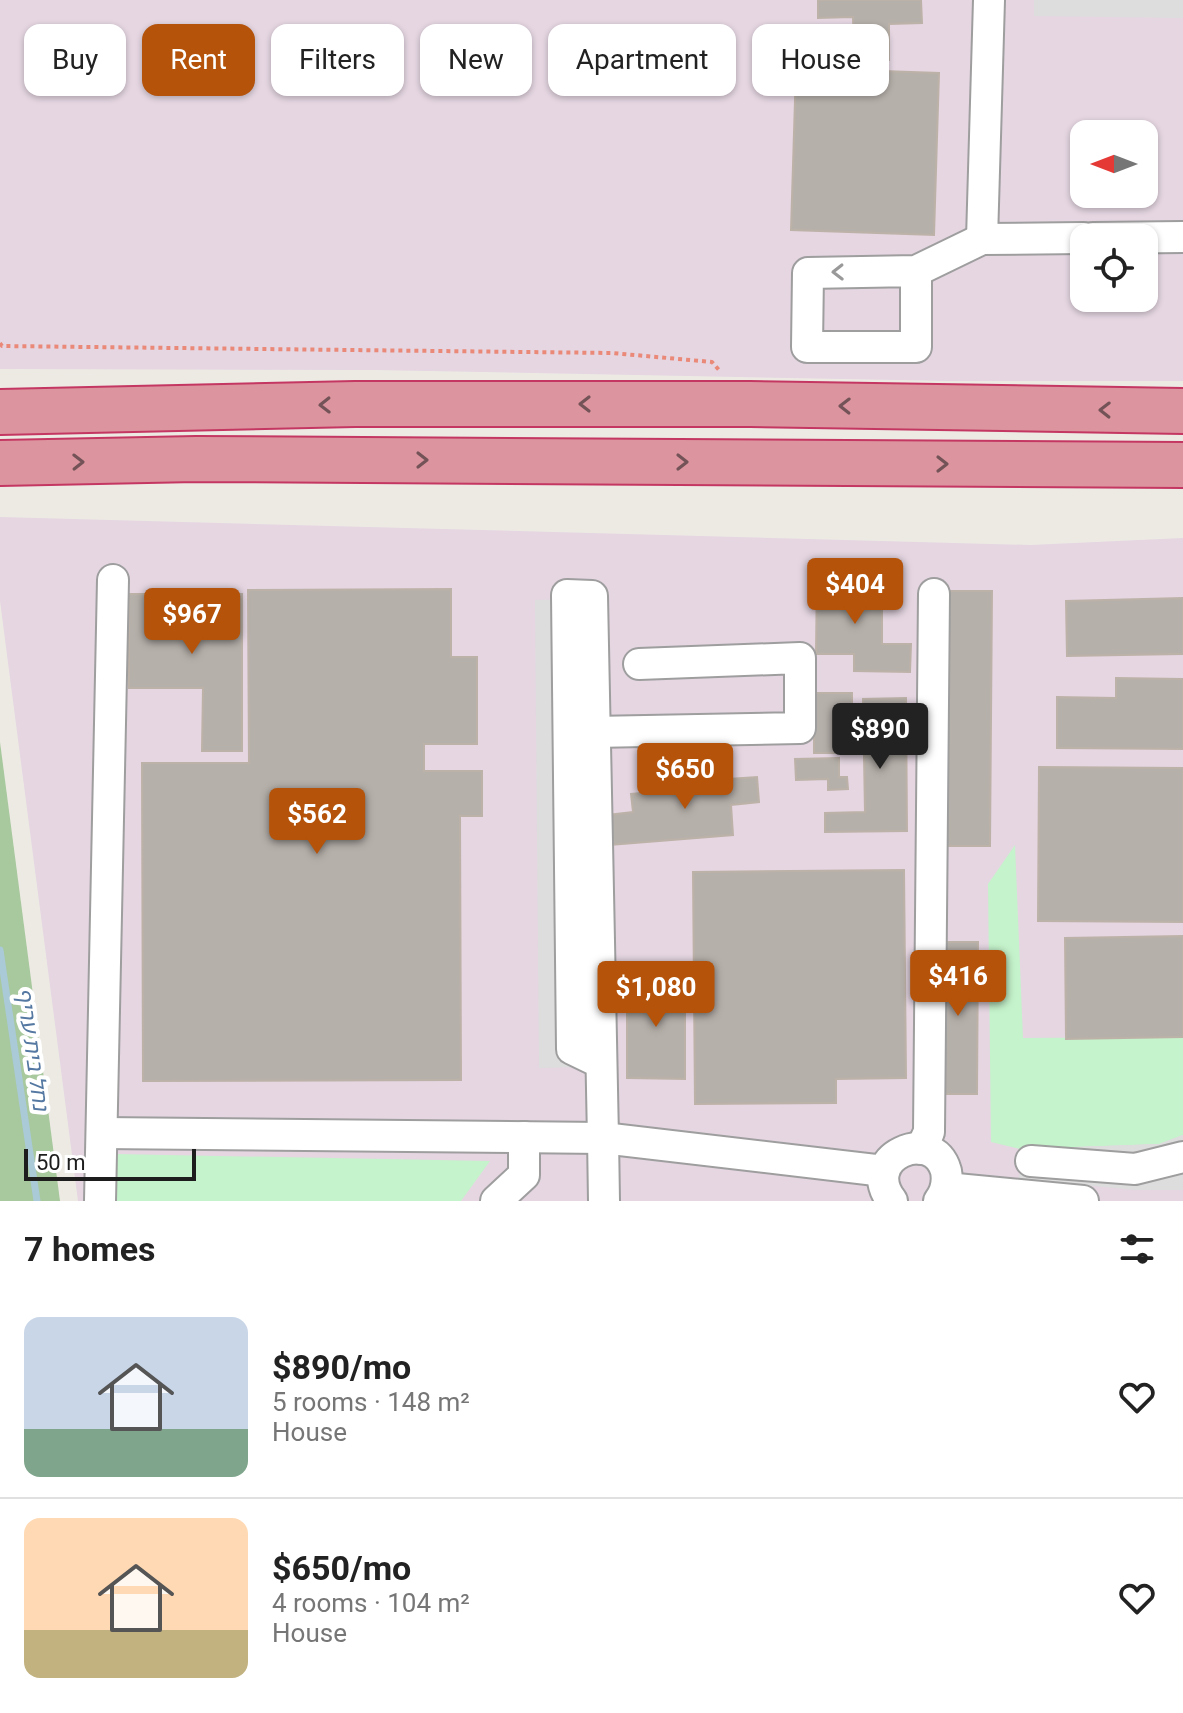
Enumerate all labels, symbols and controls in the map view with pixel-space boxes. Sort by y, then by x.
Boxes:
chip: Buy [24,24,126,96]
chip: Rent [142,24,255,96]
chip: Filters [271,24,404,96]
chip: New [420,24,532,96]
chip: Apartment [548,24,736,96]
chip: House [752,24,889,96]
north arrow [1070,120,1158,208]
map controls [1070,120,1158,312]
button: locate [1070,224,1158,312]
one-way arrow [831,263,844,281]
one-way arrow [578,395,591,413]
one-way arrow [318,396,331,413]
one-way arrow [838,397,851,415]
one-way arrow [1098,401,1111,419]
one-way arrow [416,452,429,469]
one-way arrow [72,453,85,470]
one-way arrow [676,453,689,471]
one-way arrow [936,455,949,472]
pin: $404 [808,558,902,626]
text: $404 [825,569,885,599]
pin: $967 [145,588,239,656]
text: $967 [162,599,222,629]
pin: $890 [833,703,927,771]
text: $890 [850,714,910,744]
pin: $650 [638,743,732,811]
text: $650 [655,754,715,784]
pin: $562 [270,788,364,856]
text: $562 [287,799,347,829]
pin: $416 [911,950,1005,1018]
pin: $1,080 [591,961,721,1029]
text: $416 [928,961,988,991]
text: $1,080 [616,972,696,1002]
water label: נחל בית עריף [12,986,54,1114]
scale bar [24,1145,196,1181]
text: 50 m [36,1150,85,1175]
icon: filters [1115,1227,1159,1271]
text: 7 homes [24,1229,155,1269]
text: $890/mo [272,1347,411,1387]
icon: home [88,1349,184,1445]
icon: heart [1115,1375,1159,1419]
text: 5 rooms · 148 m² [272,1387,470,1417]
text: House [272,1417,347,1447]
text: $650/mo [272,1548,411,1588]
icon: home [88,1550,184,1646]
icon: heart [1115,1576,1159,1620]
text: 4 rooms · 104 m² [272,1588,470,1618]
text: House [272,1618,347,1648]

